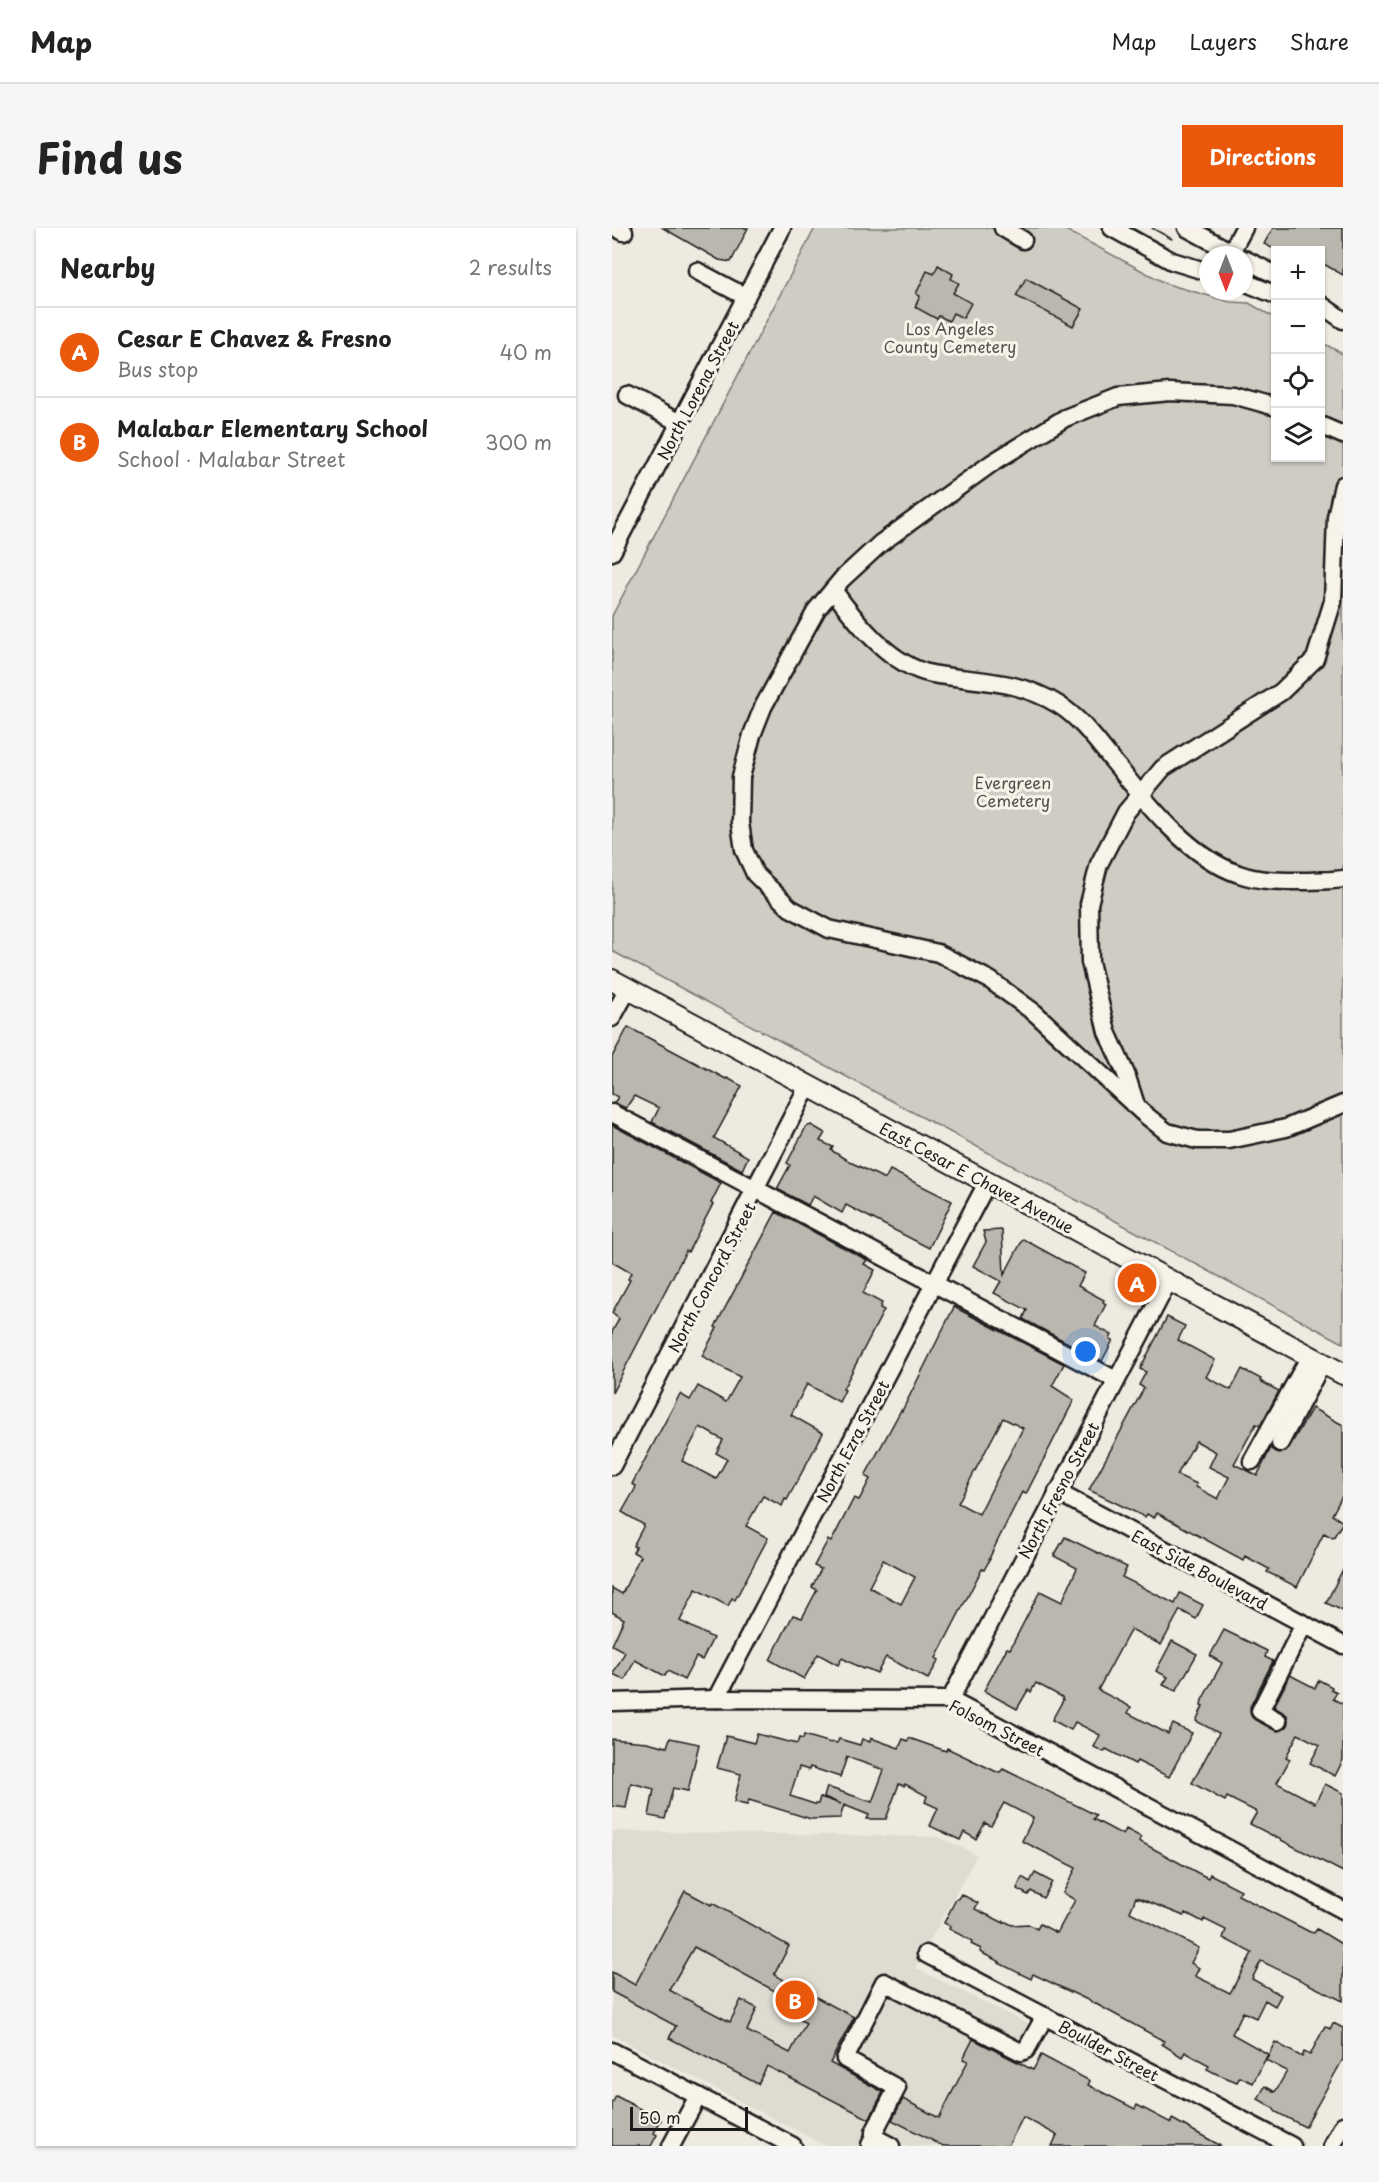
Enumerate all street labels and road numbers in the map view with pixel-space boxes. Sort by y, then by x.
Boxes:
street label: North Lorena Street [650,316,744,464]
street label: East Cesar E Chavez Avenue [876,1115,1079,1239]
street label: North Concord Street [661,1197,761,1356]
street label: North Ezra Street [810,1375,895,1506]
street label: North Fresno Street [1012,1417,1104,1563]
street label: East Side Boulevard [1128,1523,1273,1615]
street label: Folsom Street [945,1693,1049,1761]
street label: Boulder Street [1054,2013,1164,2087]

